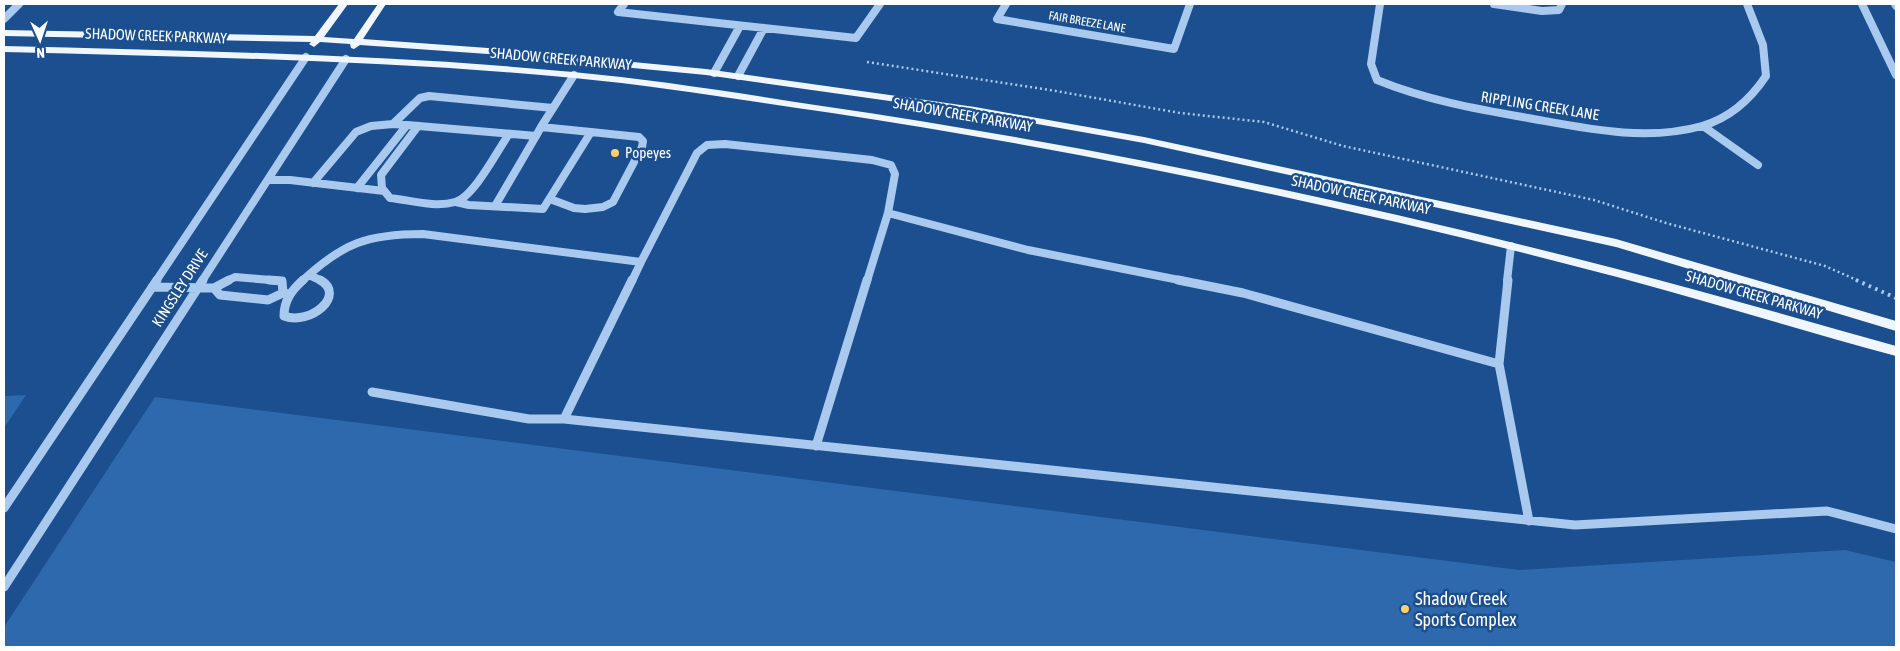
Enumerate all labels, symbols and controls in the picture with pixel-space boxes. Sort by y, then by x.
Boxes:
street label: FAIR BREEZE LANE [1047,8,1127,36]
north arrow [15,15,65,65]
street label: SHADOW CREEK PARKWAY [85,25,227,46]
street label: SHADOW CREEK PARKWAY [490,44,633,73]
text: N [36,45,45,61]
street label: RIPPLING CREEK LANE [1480,88,1601,123]
street label: SHADOW CREEK PARKWAY [892,94,1035,135]
place label: Popeyes [625,144,671,161]
marker: Popeyes [609,147,621,159]
street label: SHADOW CREEK PARKWAY [1290,171,1432,218]
street label: KINGSLEY DRIVE [148,245,211,330]
street label: SHADOW CREEK PARKWAY [1684,267,1825,322]
place label: Shadow Creek Sports Complex [1415,588,1517,630]
marker: Shadow Creek Sports Complex [1399,603,1411,615]

